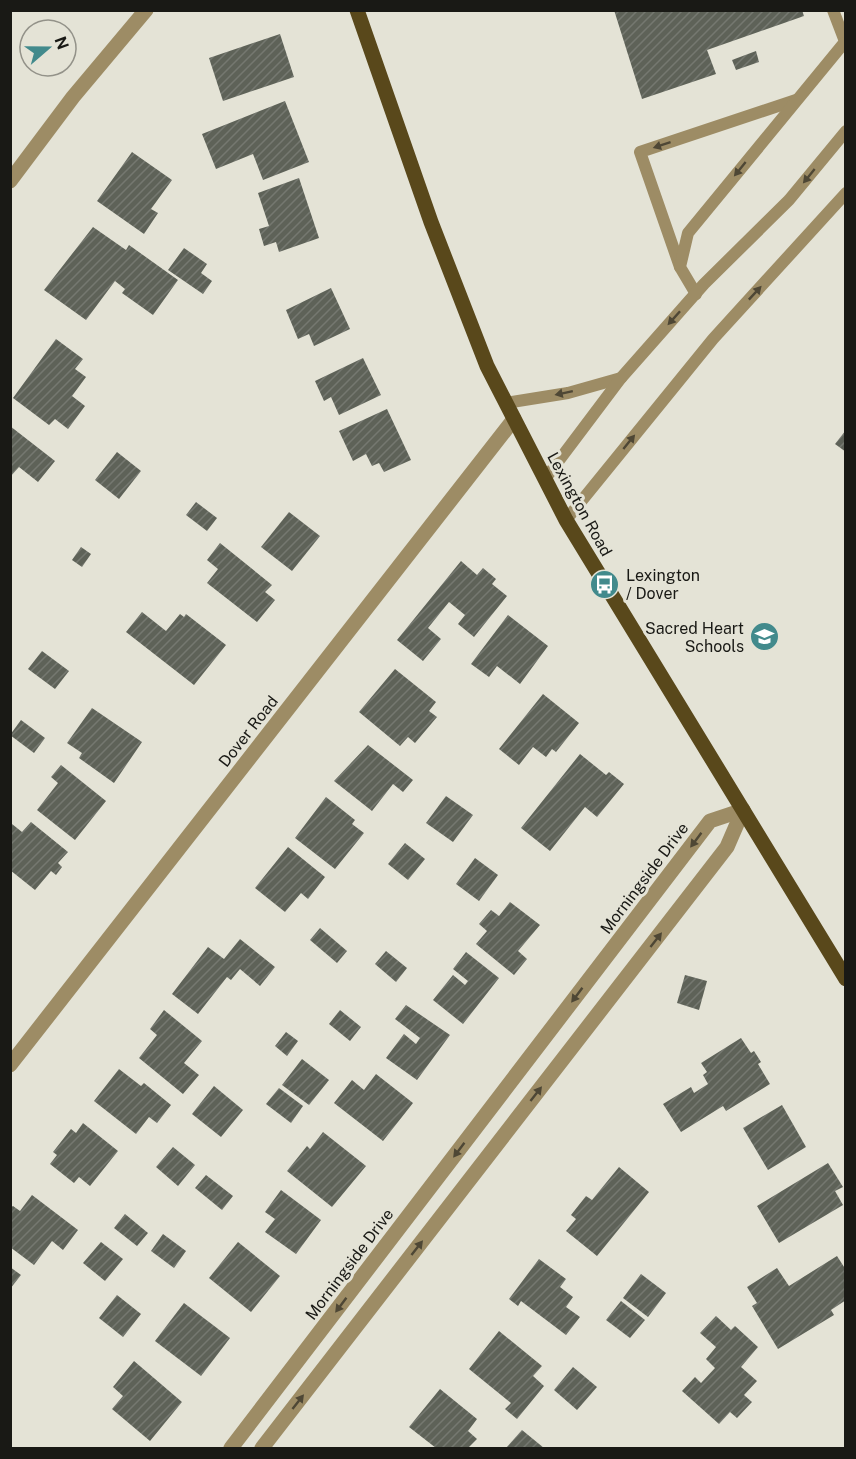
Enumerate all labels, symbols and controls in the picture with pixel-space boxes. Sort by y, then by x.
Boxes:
north arrow [18,18,78,78]
text: N [51,34,73,52]
one-way arrow [653,141,671,150]
one-way arrow [734,161,747,177]
one-way arrow [803,169,815,184]
one-way arrow [748,286,761,301]
one-way arrow [667,310,681,325]
one-way arrow [555,389,574,399]
one-way arrow [623,434,636,450]
street label: Lexington Road [543,449,616,560]
place label: Lexington / Dover [626,566,700,603]
bus stop icon: Lexington / Dover [589,568,621,600]
place label: Sacred Heart Schools [645,619,744,656]
school or university icon: Sacred Heart Schools [749,621,781,653]
street label: Dover Road [215,692,282,771]
street label: Morningside Drive [596,819,692,938]
one-way arrow [690,833,702,848]
one-way arrow [649,932,661,947]
one-way arrow [572,988,584,1003]
one-way arrow [530,1086,542,1101]
one-way arrow [453,1142,465,1158]
street label: Morningside Drive [301,1205,397,1324]
one-way arrow [411,1240,423,1256]
one-way arrow [335,1298,347,1313]
one-way arrow [291,1395,303,1410]

